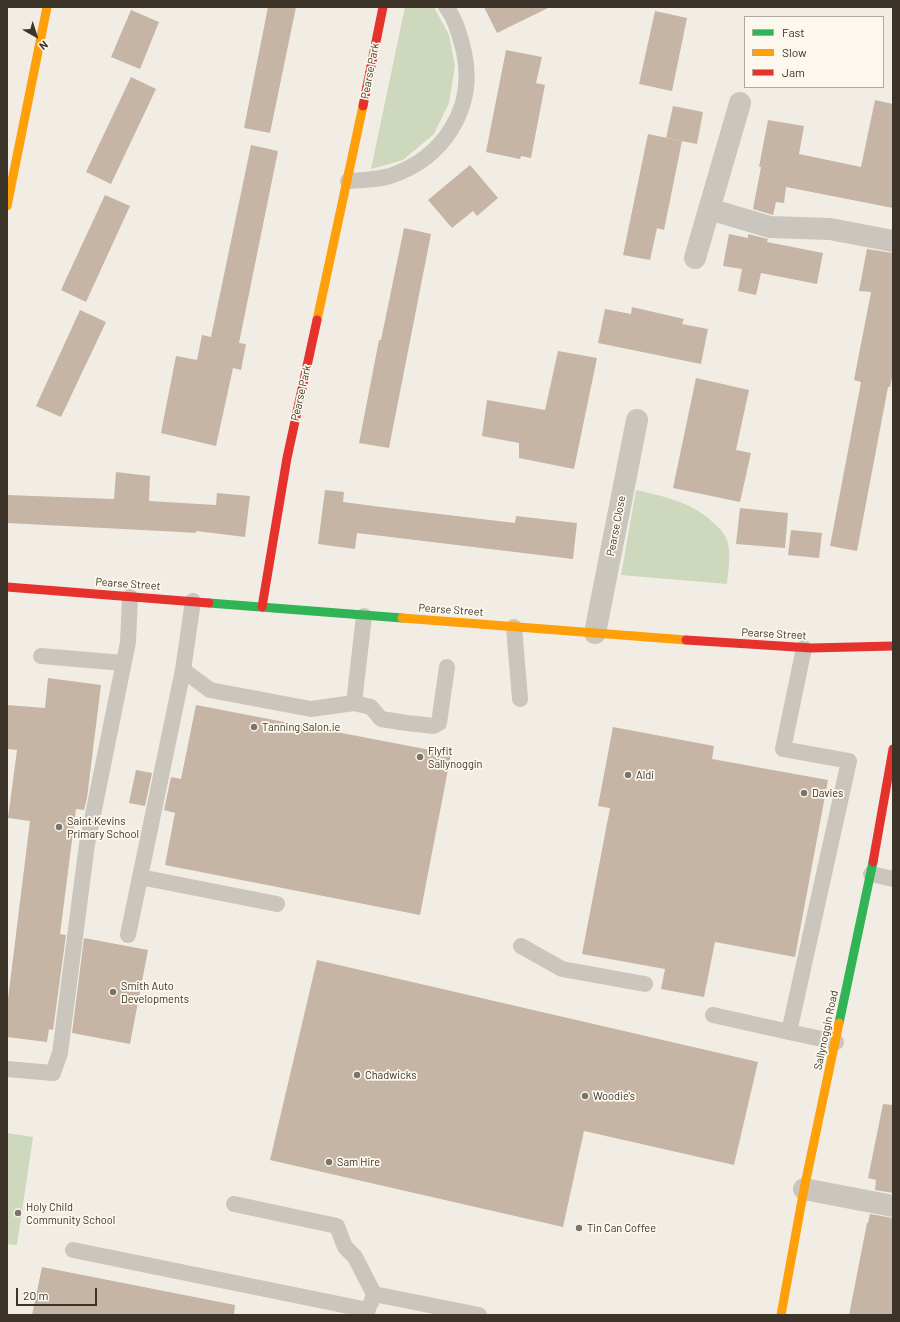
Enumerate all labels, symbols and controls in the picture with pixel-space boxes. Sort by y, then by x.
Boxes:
north arrow [16,16,56,56]
legend [744,16,884,88]
text: Fast [782,25,805,39]
text: N [37,38,51,53]
street label: Pearse Park [358,42,382,100]
text: Slow [782,45,807,59]
text: Jam [782,65,805,79]
street label: Pearse Park [288,364,314,422]
street label: Pearse Close [604,495,628,557]
street label: Pearse Street [95,575,161,593]
street label: Pearse Street [418,601,484,619]
street label: Pearse Street [741,626,807,642]
place label: Tanning Salon.ie [262,720,340,734]
marker: Tanning Salon.ie [249,722,259,732]
place label: Flyfit Sallynoggin [428,744,483,770]
marker: Flyfit Sallynoggin [415,752,425,762]
place label: Aldi [636,768,654,782]
marker: Aldi [623,770,633,780]
place label: Davies [812,786,843,800]
marker: Davies [799,788,809,798]
place label: Saint Kevins Primary School [67,814,139,840]
marker: Saint Kevins Primary School [54,822,64,832]
place label: Smith Auto Developments [121,979,189,1005]
marker: Smith Auto Developments [108,987,118,997]
street label: Sallynoggin Road [811,989,841,1071]
place label: Chadwicks [365,1068,416,1082]
marker: Chadwicks [352,1070,362,1080]
place label: Woodie's [593,1089,635,1103]
marker: Woodie's [580,1091,590,1101]
place label: Sam Hire [337,1155,380,1169]
marker: Sam Hire [324,1157,334,1167]
place label: Holy Child Community School [26,1200,115,1226]
marker: Holy Child Community School [13,1208,23,1218]
place label: Tin Can Coffee [587,1221,656,1235]
marker: Tin Can Coffee [574,1223,584,1233]
scale bar [18,1280,99,1306]
text: 20 m [23,1288,49,1302]

